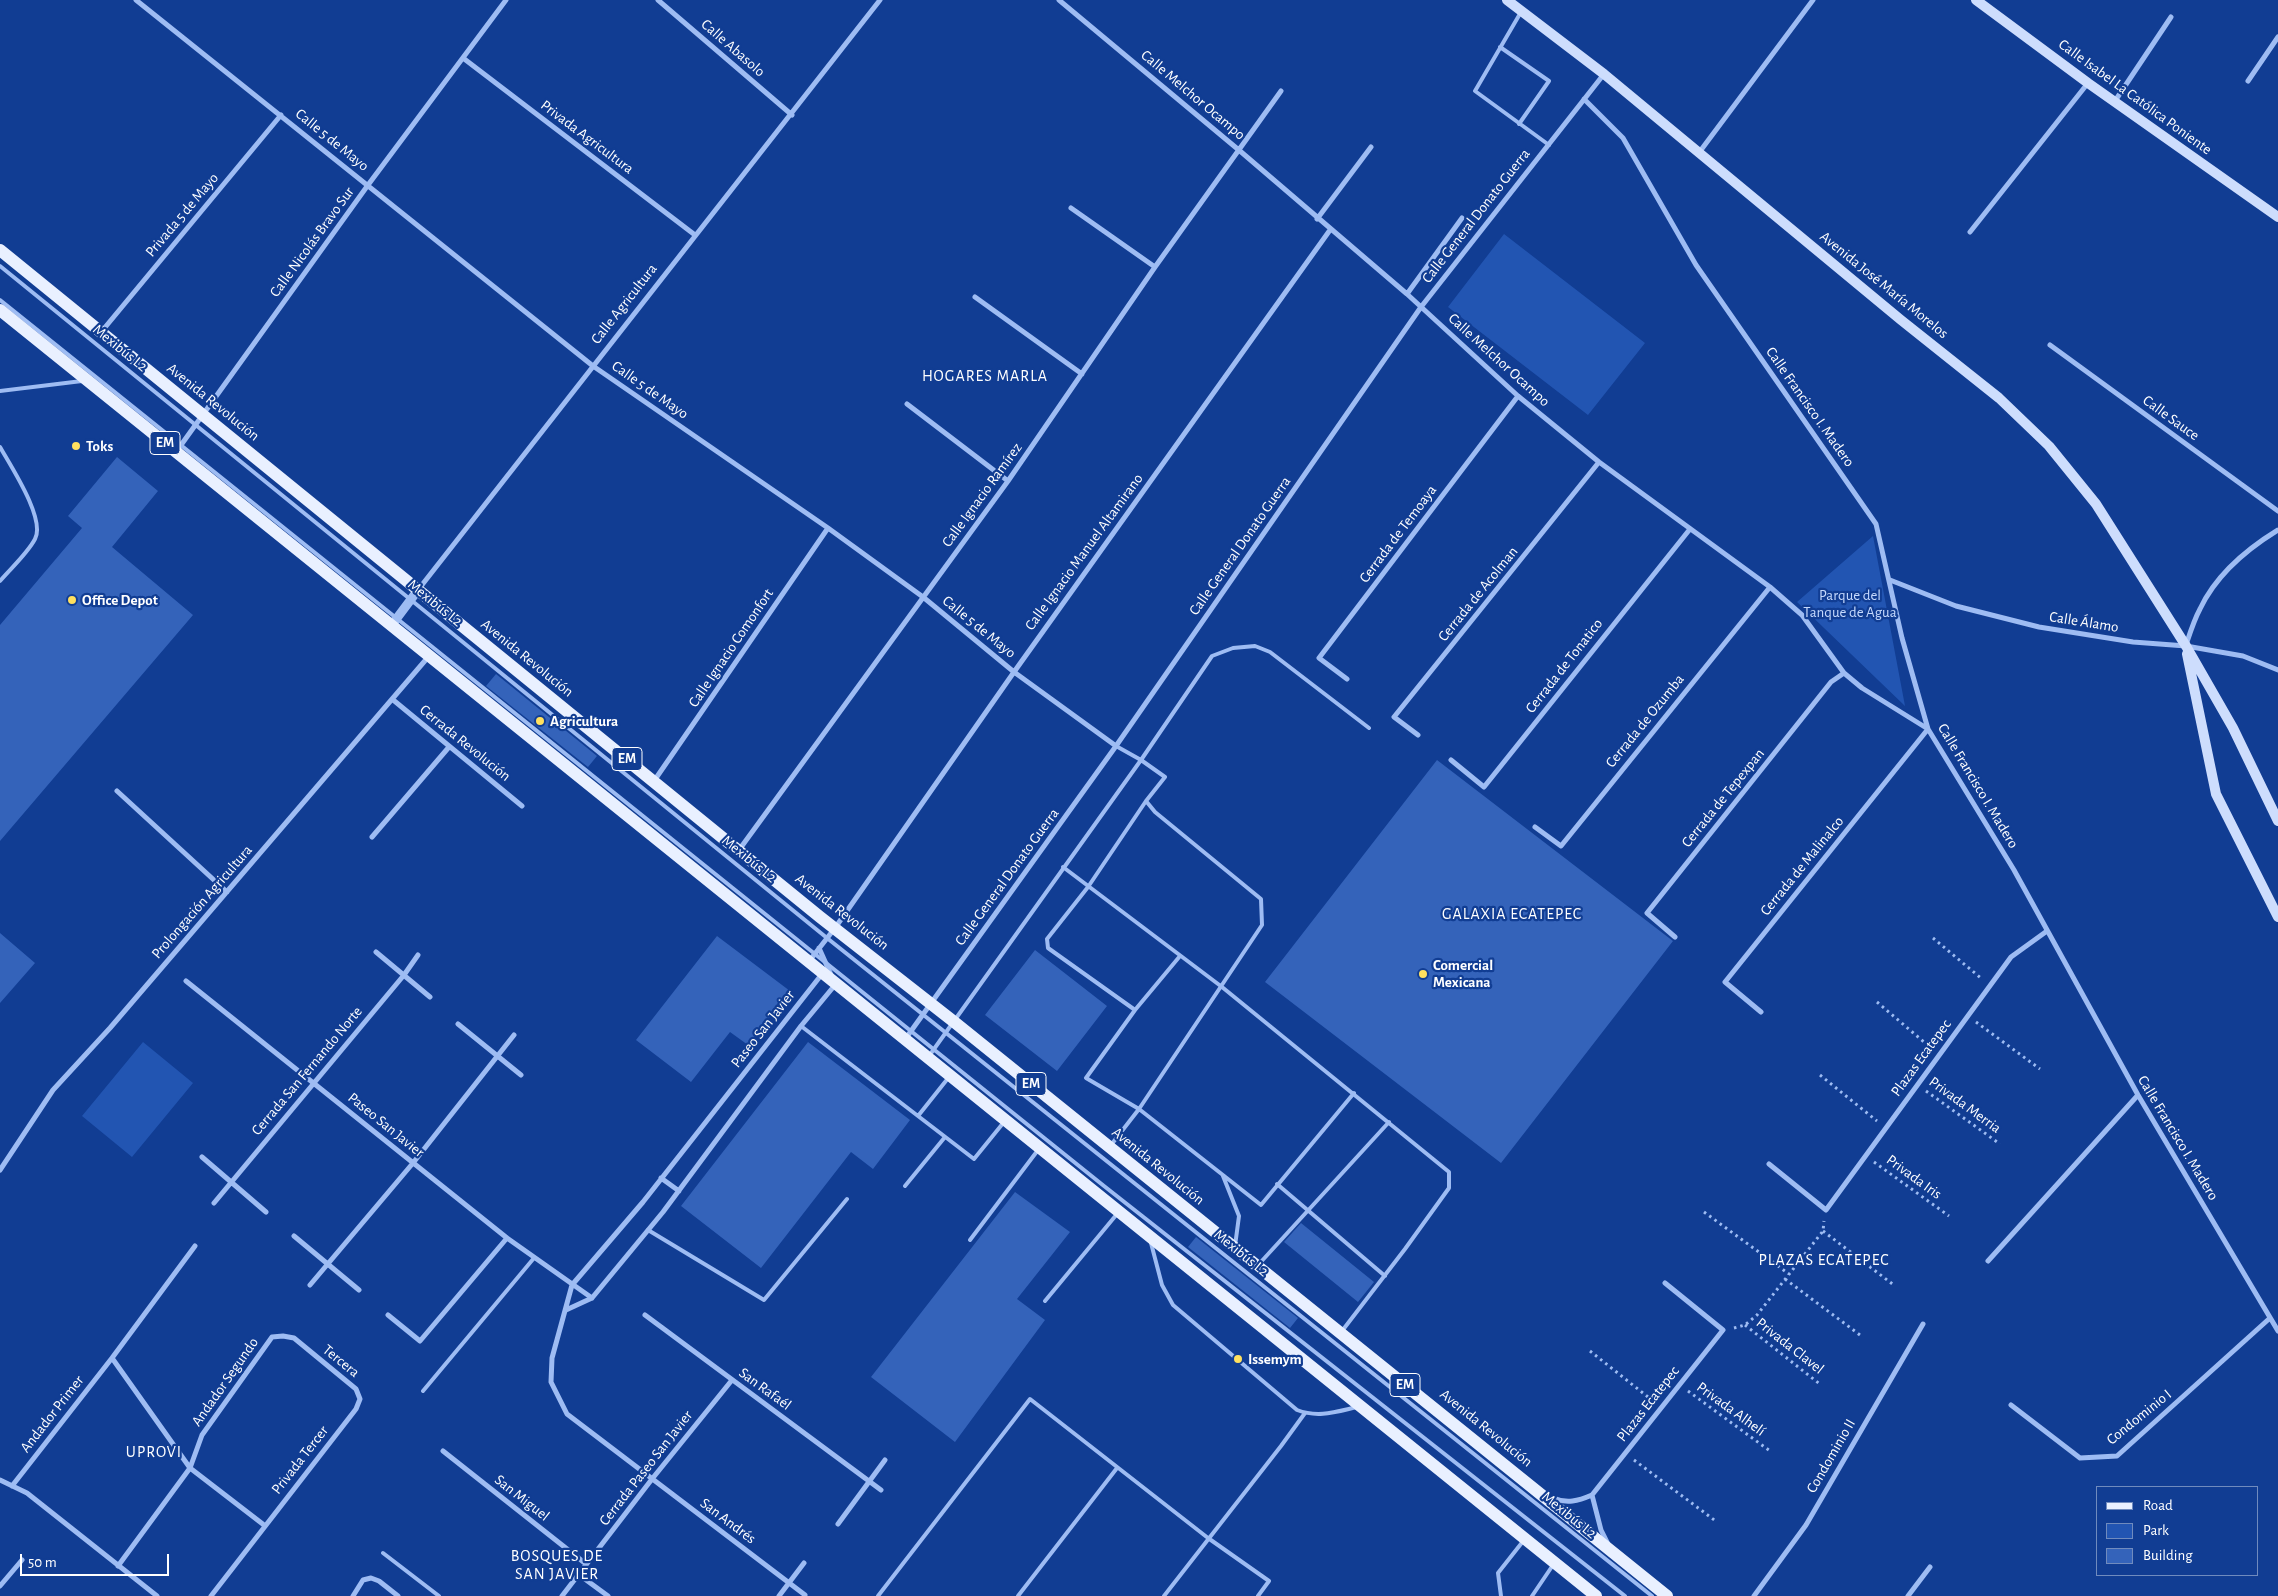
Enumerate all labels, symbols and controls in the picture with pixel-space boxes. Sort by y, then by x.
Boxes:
street label: Calle Abasolo [697,15,769,81]
street label: Calle Isabel La Católica Poniente [2055,35,2215,159]
street label: Calle Melchor Ocampo [1137,46,1249,144]
street label: Privada Agricultura [537,96,637,178]
street label: Calle 5 de Mayo [292,105,372,175]
street label: Calle General Donato Guerra [1418,145,1534,287]
street label: Privada 5 de Mayo [142,169,222,261]
street label: Calle Nicolás Bravo Sur [266,183,358,301]
street label: Avenida José María Morelos [1816,228,1952,342]
street label: Calle Agricultura [587,260,661,348]
street label: Calle Melchor Ocampo [1444,310,1554,410]
street label: Mexibús L2 [89,321,151,375]
street label: Calle Francisco I. Madero [1762,344,1858,470]
street label: Calle 5 de Mayo [608,357,692,423]
street label: Avenida Revolución [163,359,263,445]
district label: HOGARES MARLA [920,366,1050,386]
street label: Calle Sauce [2139,391,2203,445]
road number: EM [150,432,180,454]
place label: Toks [86,437,113,455]
street label: Calle Ignacio Ramírez [938,439,1026,551]
marker: Toks [70,440,82,452]
street label: Calle Ignacio Manuel Altamirano [1021,470,1147,634]
street label: Calle General Donato Guerra [1185,473,1295,619]
street label: Cerrada de Temoaya [1355,482,1441,586]
street label: Cerrada de Acolman [1434,543,1522,645]
street label: Mexibús L2 [404,576,466,630]
street label: Calle Ignacio Comonfort [685,585,777,711]
park label: Parque del Tanque de Agua [1803,586,1897,621]
place label: Office Depot [82,591,158,609]
street label: Calle 5 de Mayo [939,592,1019,662]
marker: Office Depot [66,594,78,606]
street label: Calle Álamo [2048,608,2120,636]
street label: Avenida Revolución [477,615,577,701]
street label: Cerrada de Tonatico [1522,615,1606,717]
street label: Cerrada de Ozumba [1602,671,1688,771]
street label: Cerrada Revolución [416,701,514,785]
place label: Agricultura [550,712,618,730]
marker: Agricultura [534,715,546,727]
street label: Calle Francisco I. Madero [1934,720,2022,852]
street label: Cerrada de Tepexpan [1678,745,1768,851]
road number: EM [612,748,642,771]
street label: Calle General Donato Guerra [951,805,1063,949]
street label: Cerrada de Malinalco [1756,813,1848,919]
street label: Mexibús L2 [718,832,780,886]
street label: Prolongación Agricultura [148,841,256,963]
street label: Avenida Revolución [792,870,892,954]
district label: GALAXIA ECATEPEC [1440,904,1584,924]
place label: Comercial Mexicana [1433,956,1493,991]
marker: Comercial Mexicana [1417,968,1429,980]
street label: Paseo San Javier [727,987,799,1071]
street label: Cerrada San Fernando Norte [248,1003,366,1139]
street label: Plazas Ecatepec [1887,1016,1955,1100]
road number: EM [1016,1072,1046,1096]
street label: Calle Francisco I. Madero [2134,1072,2222,1204]
street label: Privada Merria [1925,1073,2005,1137]
street label: Paseo San Javier [344,1089,428,1161]
street label: Avenida Revolución [1108,1123,1208,1209]
street label: Privada Iris [1883,1151,1945,1203]
street label: Mexibús L2 [1210,1226,1272,1280]
district label: PLAZAS ECATEPEC [1757,1250,1891,1270]
street label: Privada Clavel [1752,1314,1828,1378]
street label: Andador Segundo [188,1334,262,1430]
street label: Tercera [319,1341,363,1381]
place label: Issemym [1248,1350,1302,1368]
marker: Issemym [1232,1353,1244,1365]
street label: Plazas Ecatepec [1613,1363,1683,1445]
street label: San Rafaél [735,1364,795,1414]
street label: Andador Primer [16,1372,88,1456]
road number: EM [1390,1374,1420,1396]
street label: Privada Alhelí [1693,1378,1769,1440]
street label: Avenida Revolución [1436,1385,1536,1471]
street label: Condominio I [2103,1385,2175,1449]
street label: Cerrada Paseo San Javier [595,1407,697,1529]
street label: Condominio II [1803,1416,1859,1496]
street label: Privada Tercer [268,1422,332,1498]
district label: UPROVI [125,1442,183,1462]
street label: San Miguel [491,1471,553,1525]
legend [2096,1486,2258,1576]
street label: Mexibús L2 [1538,1488,1600,1542]
street label: San Andrés [697,1494,759,1548]
text: Road [2143,1498,2173,1513]
text: Park [2143,1523,2169,1538]
scale bar [22,1544,171,1576]
district label: BOSQUES DE SAN JAVIER [510,1546,604,1584]
text: Building [2143,1548,2193,1563]
text: 50 m [28,1555,57,1570]

